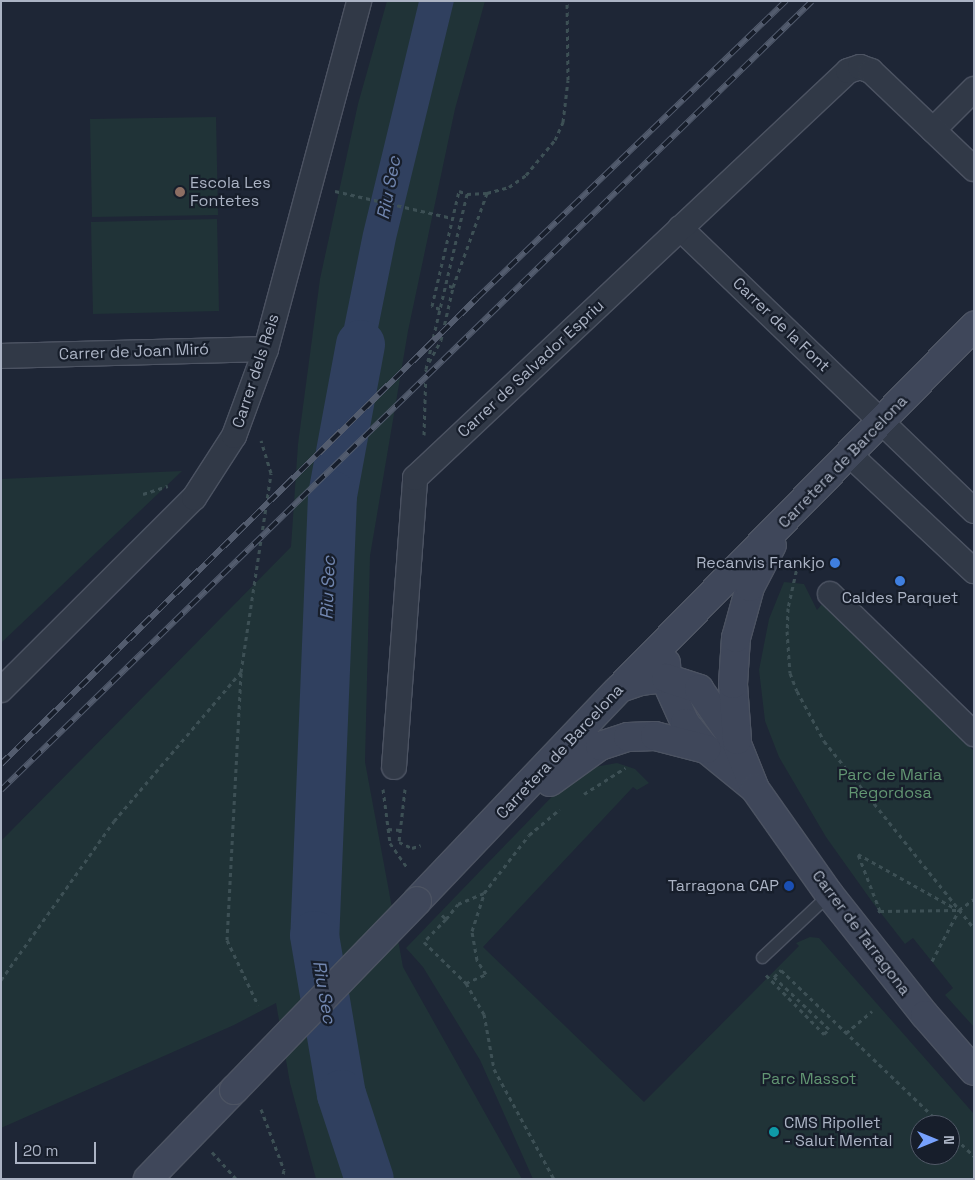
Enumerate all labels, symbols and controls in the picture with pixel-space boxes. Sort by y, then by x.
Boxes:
water label: Riu Sec [372,155,406,221]
place label: Escola Les Fontetes [190,173,271,211]
marker: Escola Les Fontetes [174,186,186,198]
street label: Carrer de la Font [729,274,833,376]
street label: Carrer de Salvador Espriu [454,296,608,442]
street label: Carrer dels Reis [228,311,284,431]
street label: Carrer de Joan Miró [59,340,209,364]
street label: Carretera de Barcelona [775,392,911,532]
place label: Recanvis Frankjo [696,553,825,573]
water label: Riu Sec [316,556,340,620]
marker: Recanvis Frankjo [829,557,841,569]
marker: Caldes Parquet [894,575,906,587]
place label: Caldes Parquet [842,588,958,608]
street label: Carretera de Barcelona [493,681,627,823]
park label: Parc de Maria Regordosa [838,765,942,803]
street label: Carrer de Tarragona [808,867,914,999]
place label: Tarragona CAP [668,876,779,896]
marker: Tarragona CAP [783,880,795,892]
water label: Riu Sec [308,959,340,1025]
park label: Parc Massot [762,1069,856,1089]
place label: CMS Ripollet - Salut Mental [784,1113,893,1151]
north arrow [910,1115,960,1165]
marker: CMS Ripollet - Salut Mental [768,1126,780,1138]
scale bar [18,1132,99,1164]
text: N [940,1135,958,1145]
text: 20 m [23,1141,58,1160]

